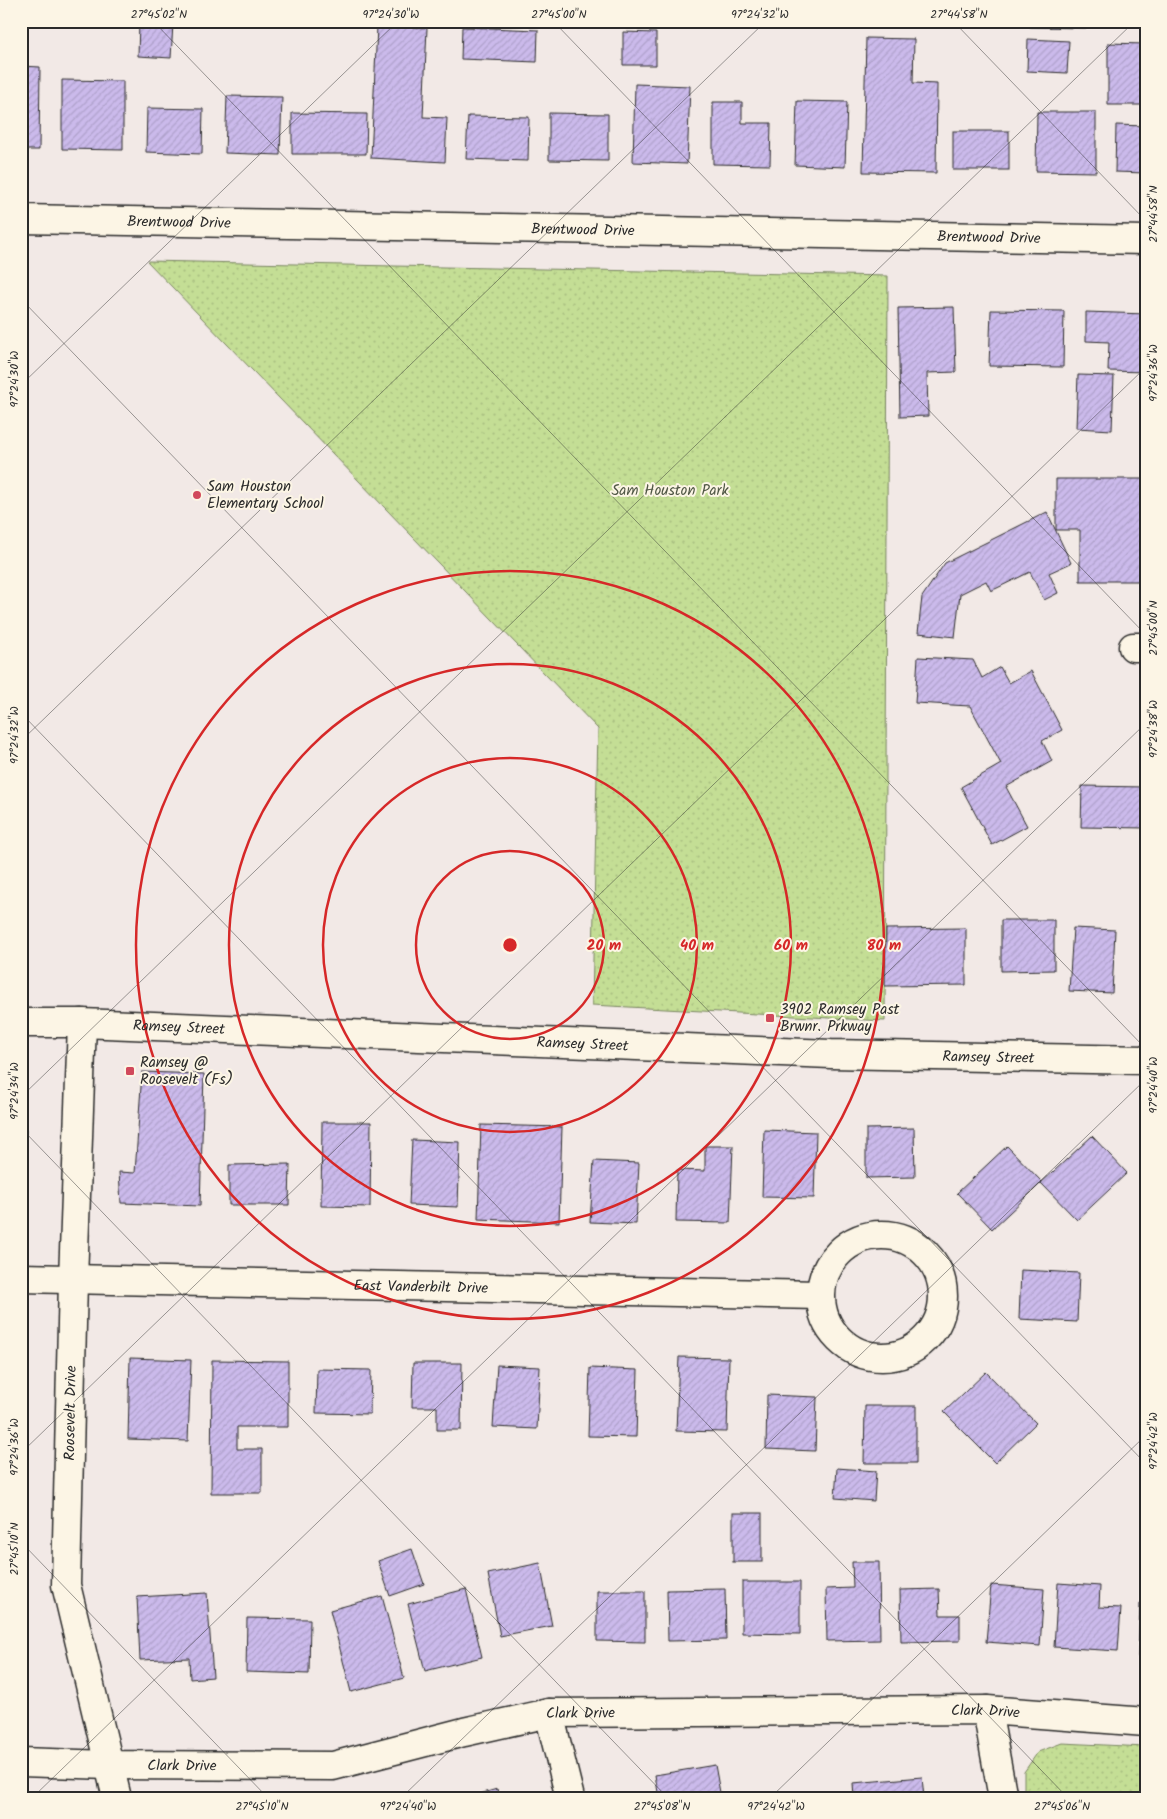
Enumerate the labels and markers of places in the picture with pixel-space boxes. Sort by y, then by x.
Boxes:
place label: Sam Houston Elementary School [207,475,324,516]
marker: Sam Houston Elementary School [191,489,203,501]
centre of rings [501,936,519,954]
place label: 3902 Ramsey Past Brwnr. Prkway [780,998,900,1039]
marker: 3902 Ramsey Past Brwnr. Prkway [764,1012,776,1024]
place label: Ramsey @ Roosevelt (Fs) [140,1051,233,1092]
marker: Ramsey @ Roosevelt (Fs) [124,1065,136,1077]

